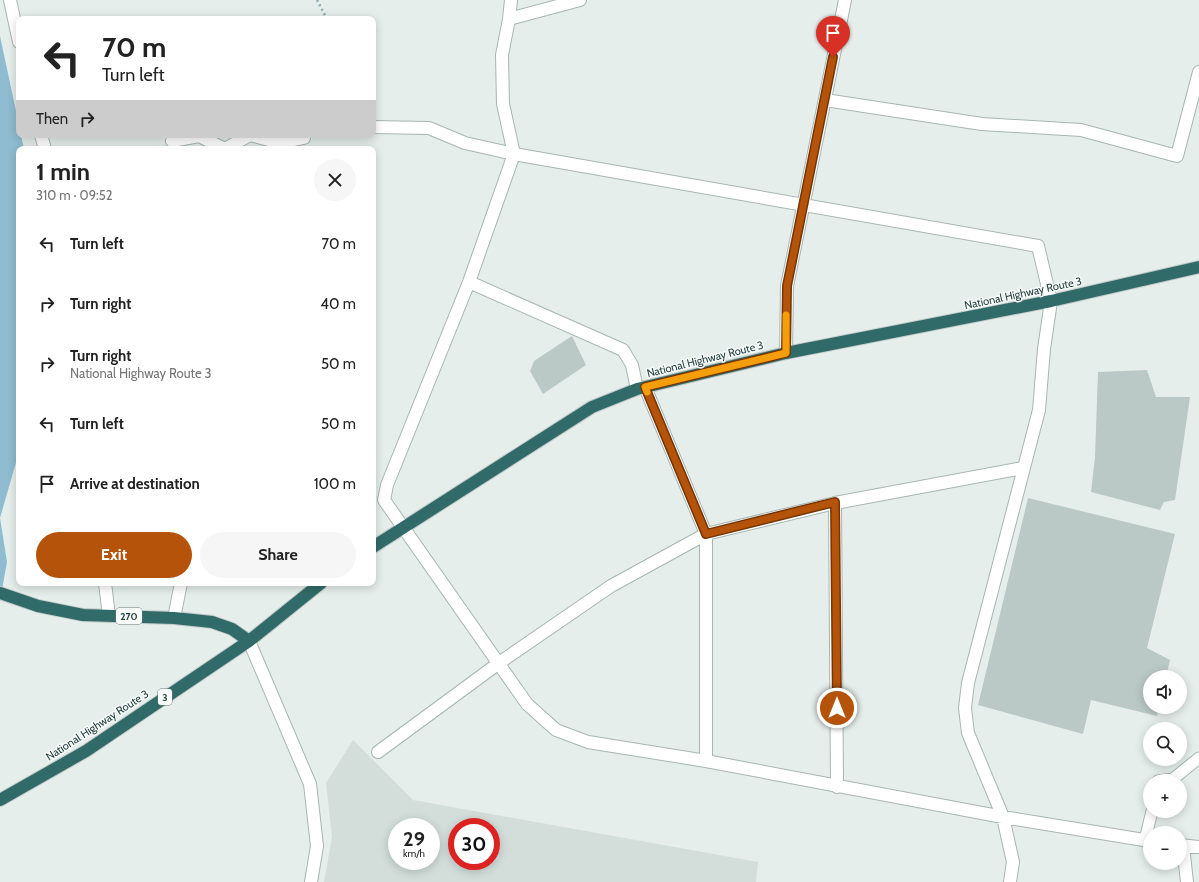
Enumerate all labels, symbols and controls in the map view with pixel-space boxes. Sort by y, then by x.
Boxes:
pin [816,16,850,57]
icon: arrive [822,22,844,44]
text: 70 m [102,30,166,64]
icon: left [36,32,88,84]
text: Turn left [102,64,165,86]
icon: right [76,108,98,130]
text: Then [36,110,68,128]
text: 1 min [36,157,90,186]
button: close [314,159,356,201]
text: 310 m · 09:52 [36,187,113,203]
icon: left [36,233,58,255]
text: Turn left [70,235,124,253]
text: 70 m [322,235,356,253]
street label: National Highway Route 3 [963,274,1083,312]
icon: right [36,293,58,315]
text: Turn right [70,295,131,313]
text: 40 m [320,295,356,313]
street label: National Highway Route 3 [645,338,765,380]
text: Turn right [70,347,131,365]
icon: right [36,353,58,375]
text: 50 m [321,355,356,373]
text: National Highway Route 3 [70,365,212,381]
icon: left [36,413,58,435]
text: Turn left [70,415,124,433]
text: 50 m [321,415,356,433]
icon: arrive [36,473,58,495]
text: Arrive at destination [70,475,200,493]
text: 100 m [314,475,356,493]
button: Exit [36,532,192,578]
button: Share [200,532,356,578]
road number: 270 [116,608,142,624]
map controls [1143,670,1187,870]
button: sound [1143,670,1187,714]
street label: National Highway Route 3 [43,687,151,763]
position arrow [816,687,858,729]
road number: 3 [158,689,172,705]
button: search [1143,722,1187,766]
button: + [1143,774,1187,818]
speed limit sign: 30 [448,818,500,870]
button: − [1143,826,1187,870]
text: 29 [403,827,425,851]
text: km/h [403,847,425,860]

